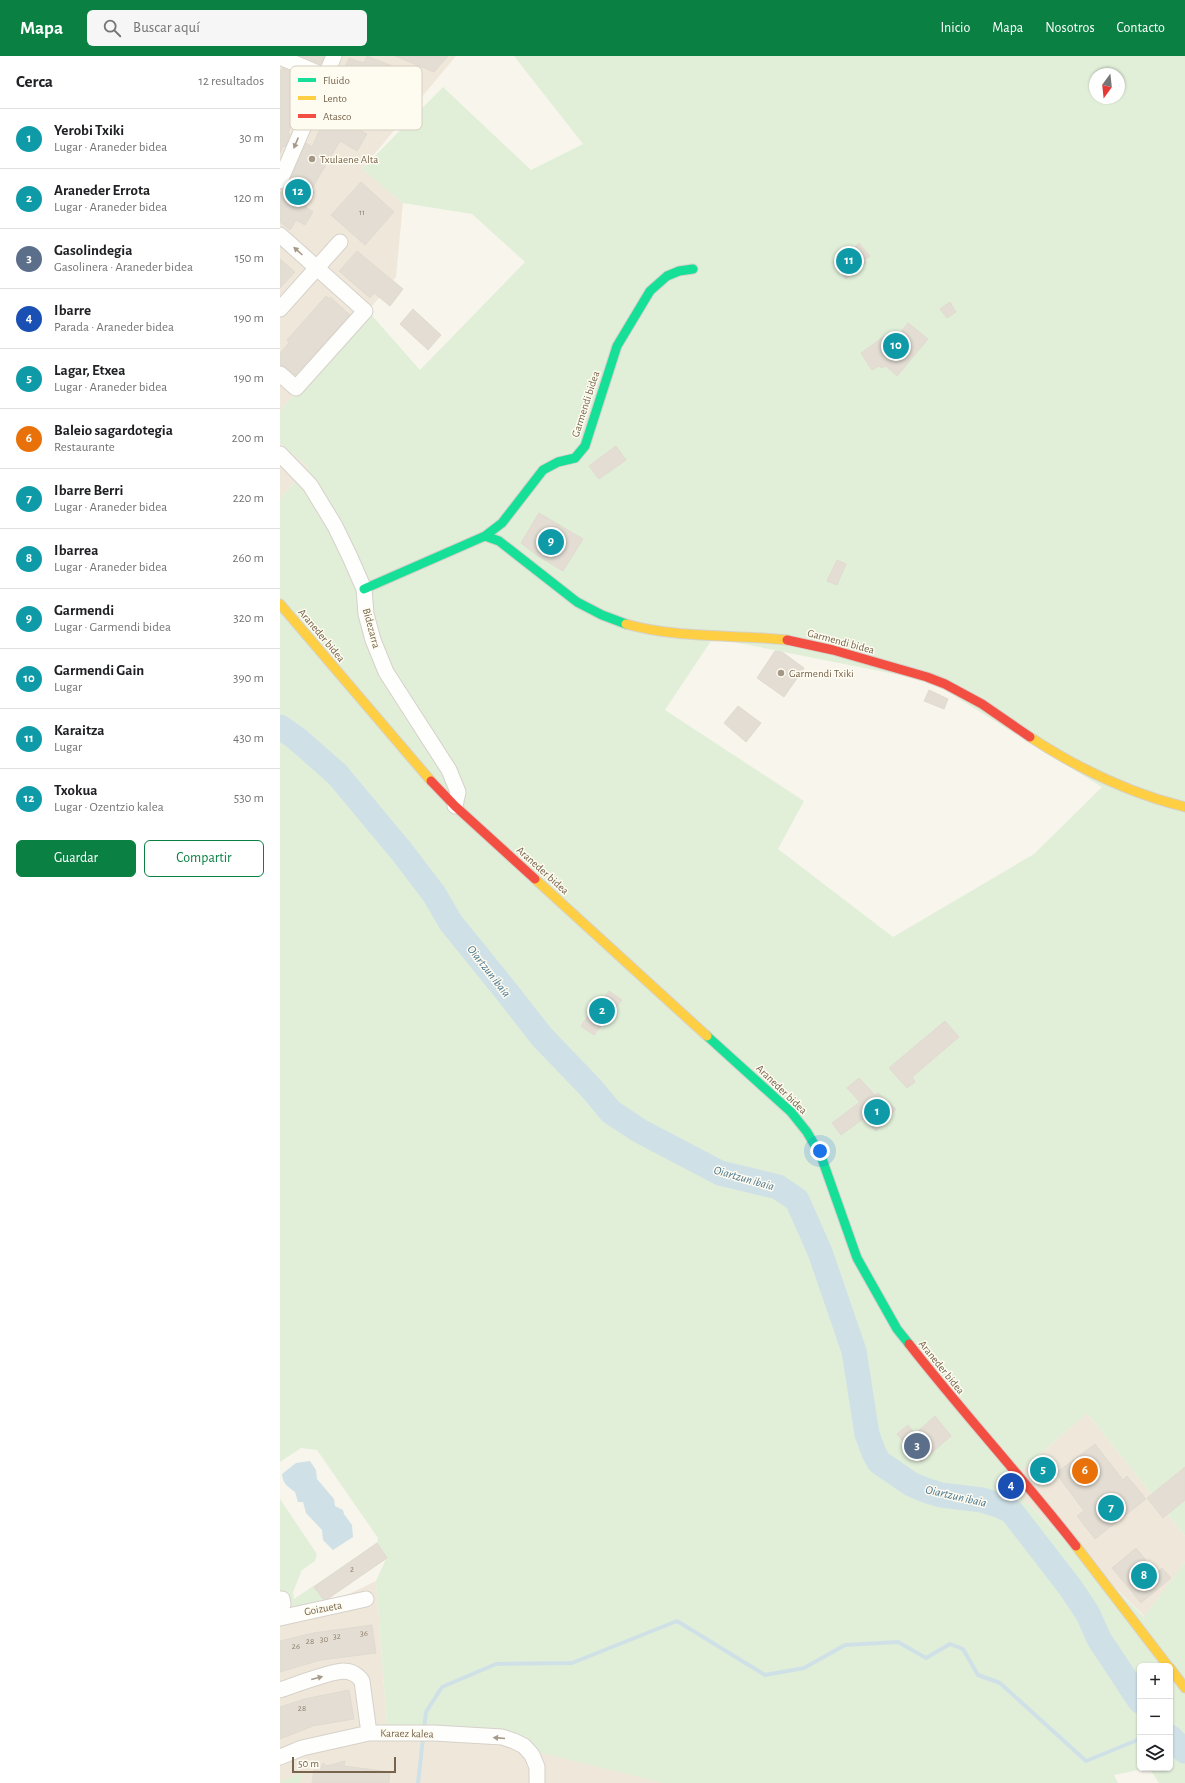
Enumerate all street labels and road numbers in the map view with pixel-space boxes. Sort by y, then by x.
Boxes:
street label: Garmendi bidea [570,370,601,439]
street label: Araneder bidea [296,607,347,664]
street label: Bidezarra [361,607,382,649]
street label: Garmendi bidea [806,627,876,656]
street label: Araneder bidea [515,844,571,896]
street label: Araneder bidea [754,1063,809,1116]
street label: Araneder bidea [917,1338,967,1396]
street label: Goizueta [303,1599,343,1618]
street label: Karaez kalea [380,1728,434,1739]

